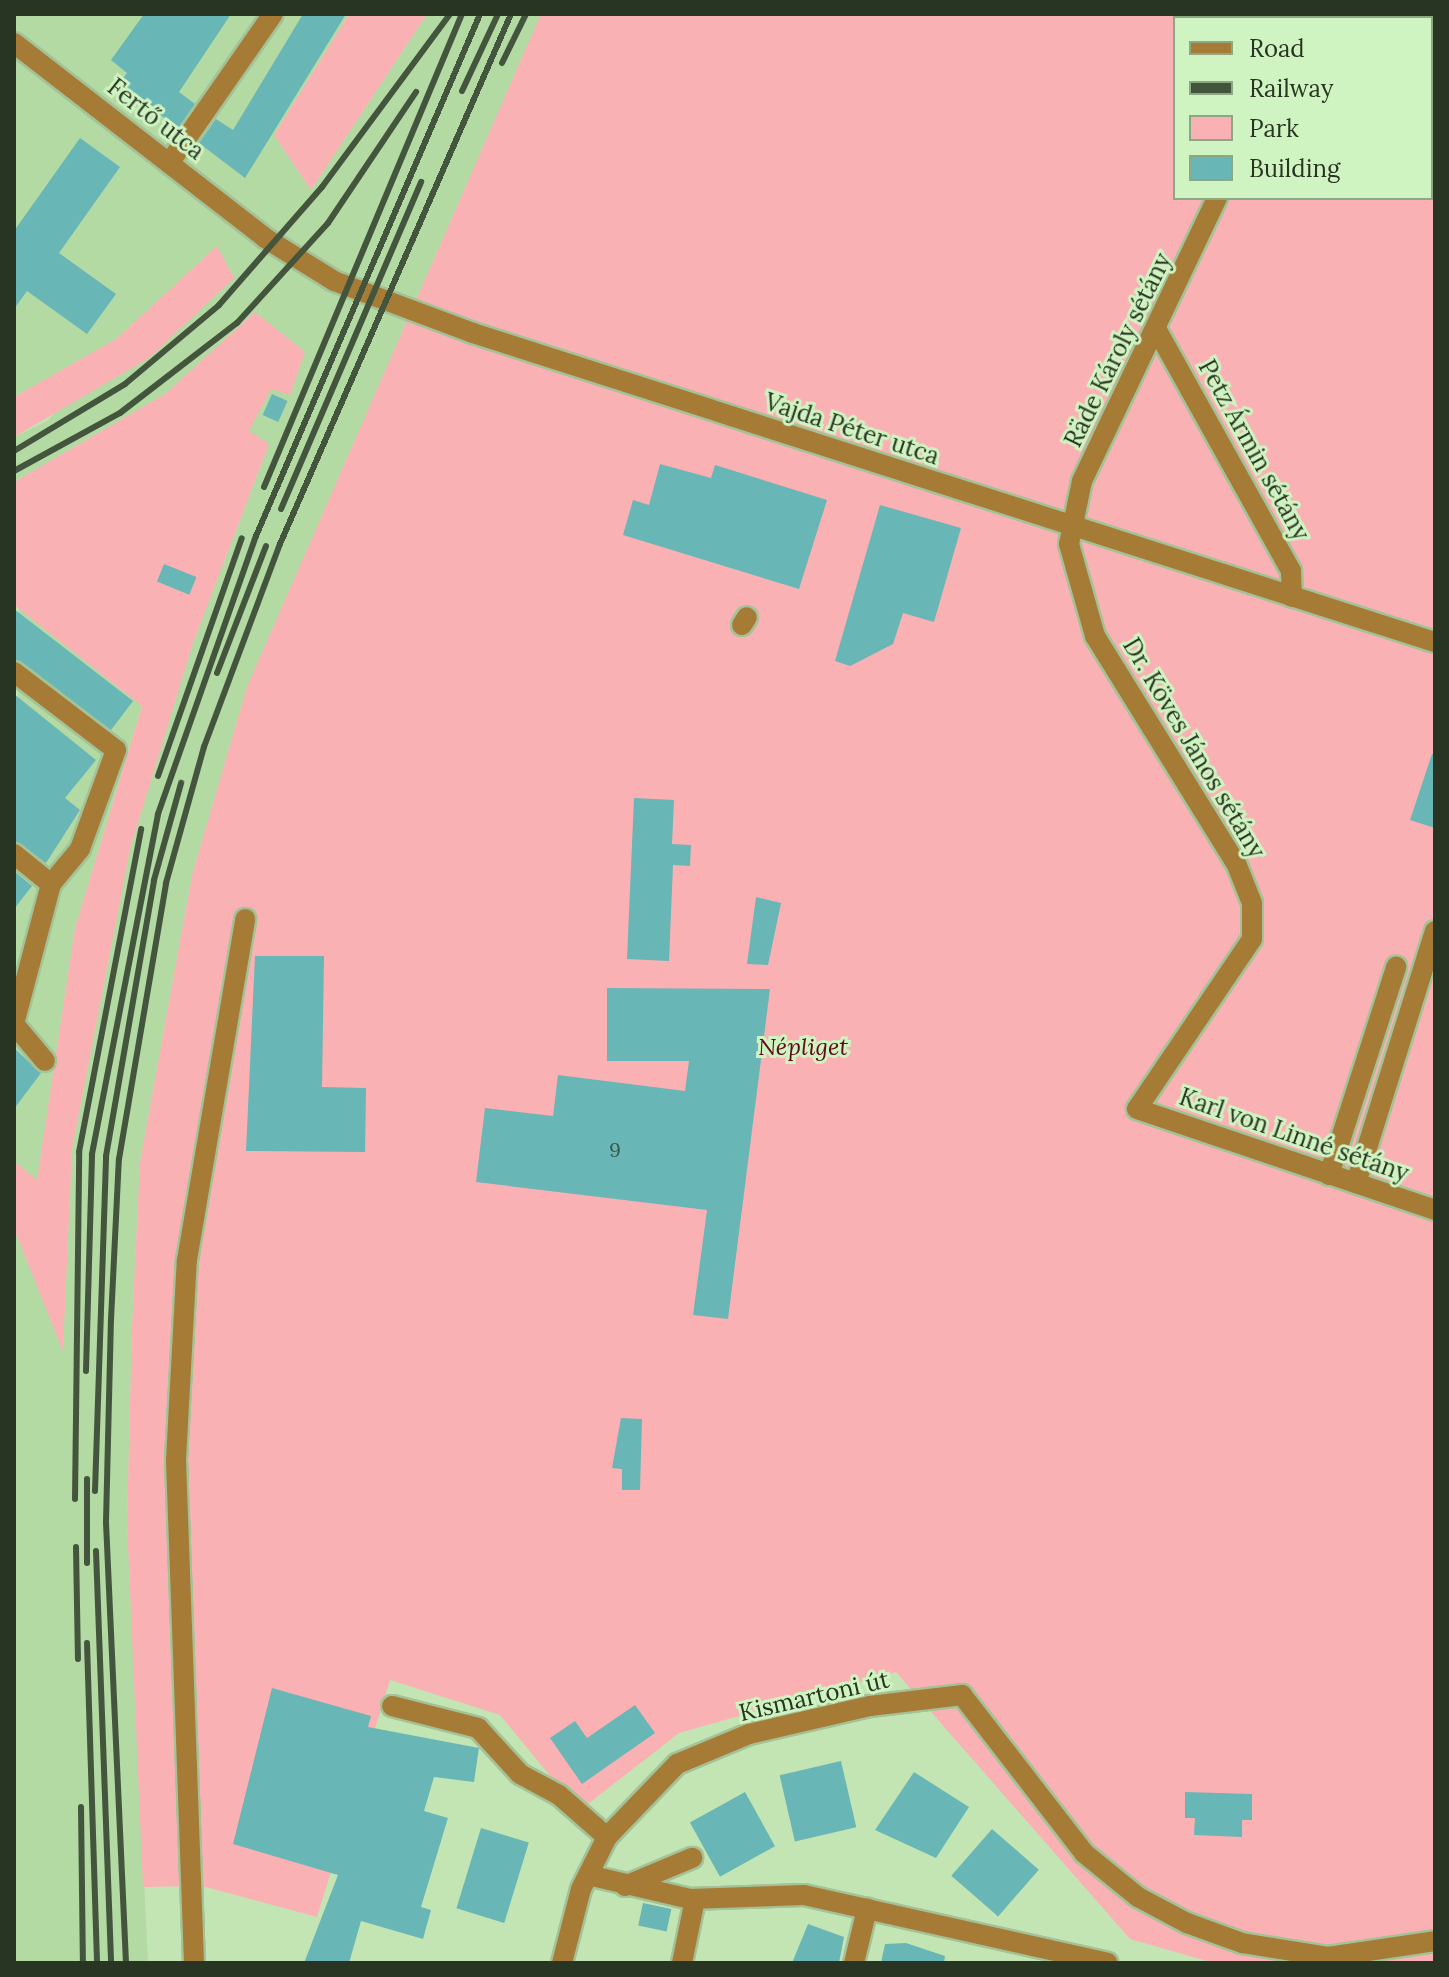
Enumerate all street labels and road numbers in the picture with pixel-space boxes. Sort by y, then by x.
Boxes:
street label: Fertő utca [102,72,210,166]
street label: Räde Károly sétány [1059,248,1177,452]
street label: Petz Ármin sétány [1192,355,1316,545]
street label: Vajda Péter utca [761,387,943,471]
street label: Dr. Köves János sétány [1117,633,1271,863]
street label: Karl von Linné sétány [1176,1082,1412,1188]
street label: Kismartoni út [736,1665,892,1727]

